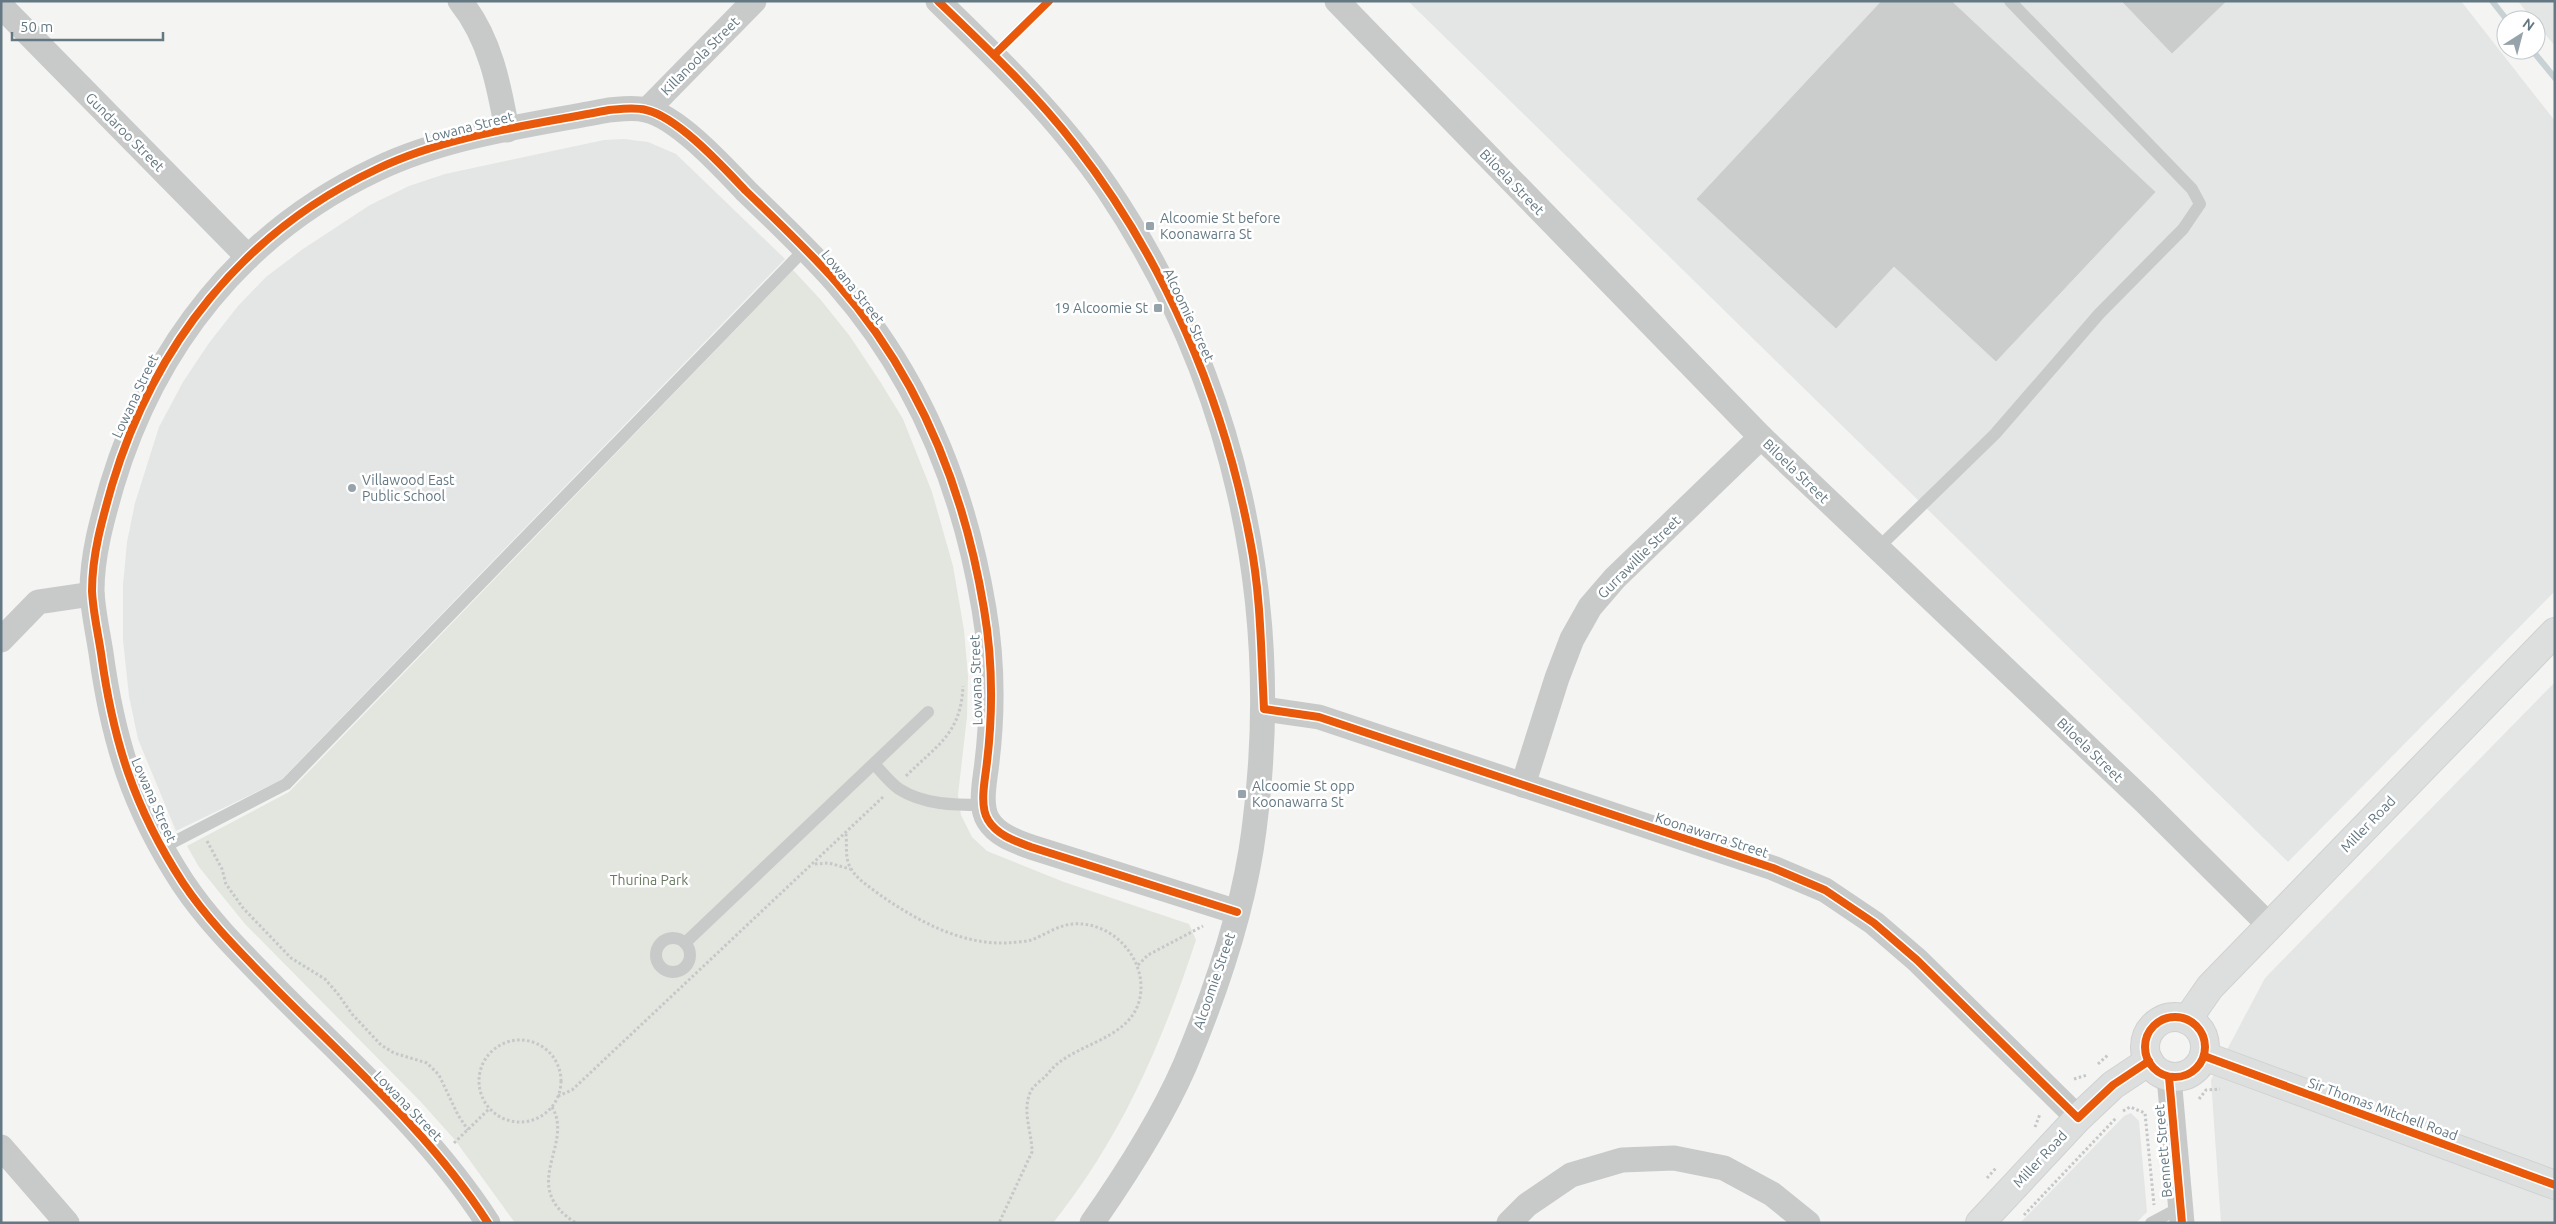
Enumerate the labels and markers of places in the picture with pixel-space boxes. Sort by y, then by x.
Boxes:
place label: Alcoomie St before Koonawarra St [1160,210,1281,242]
marker: Alcoomie St before Koonawarra St [1144,220,1156,232]
place label: 19 Alcoomie St [1054,300,1148,316]
marker: 19 Alcoomie St [1152,302,1164,314]
place label: Villawood East Public School [362,472,455,504]
marker: Villawood East Public School [346,482,358,494]
place label: Alcoomie St opp Koonawarra St [1252,778,1355,810]
marker: Alcoomie St opp Koonawarra St [1236,788,1248,800]

